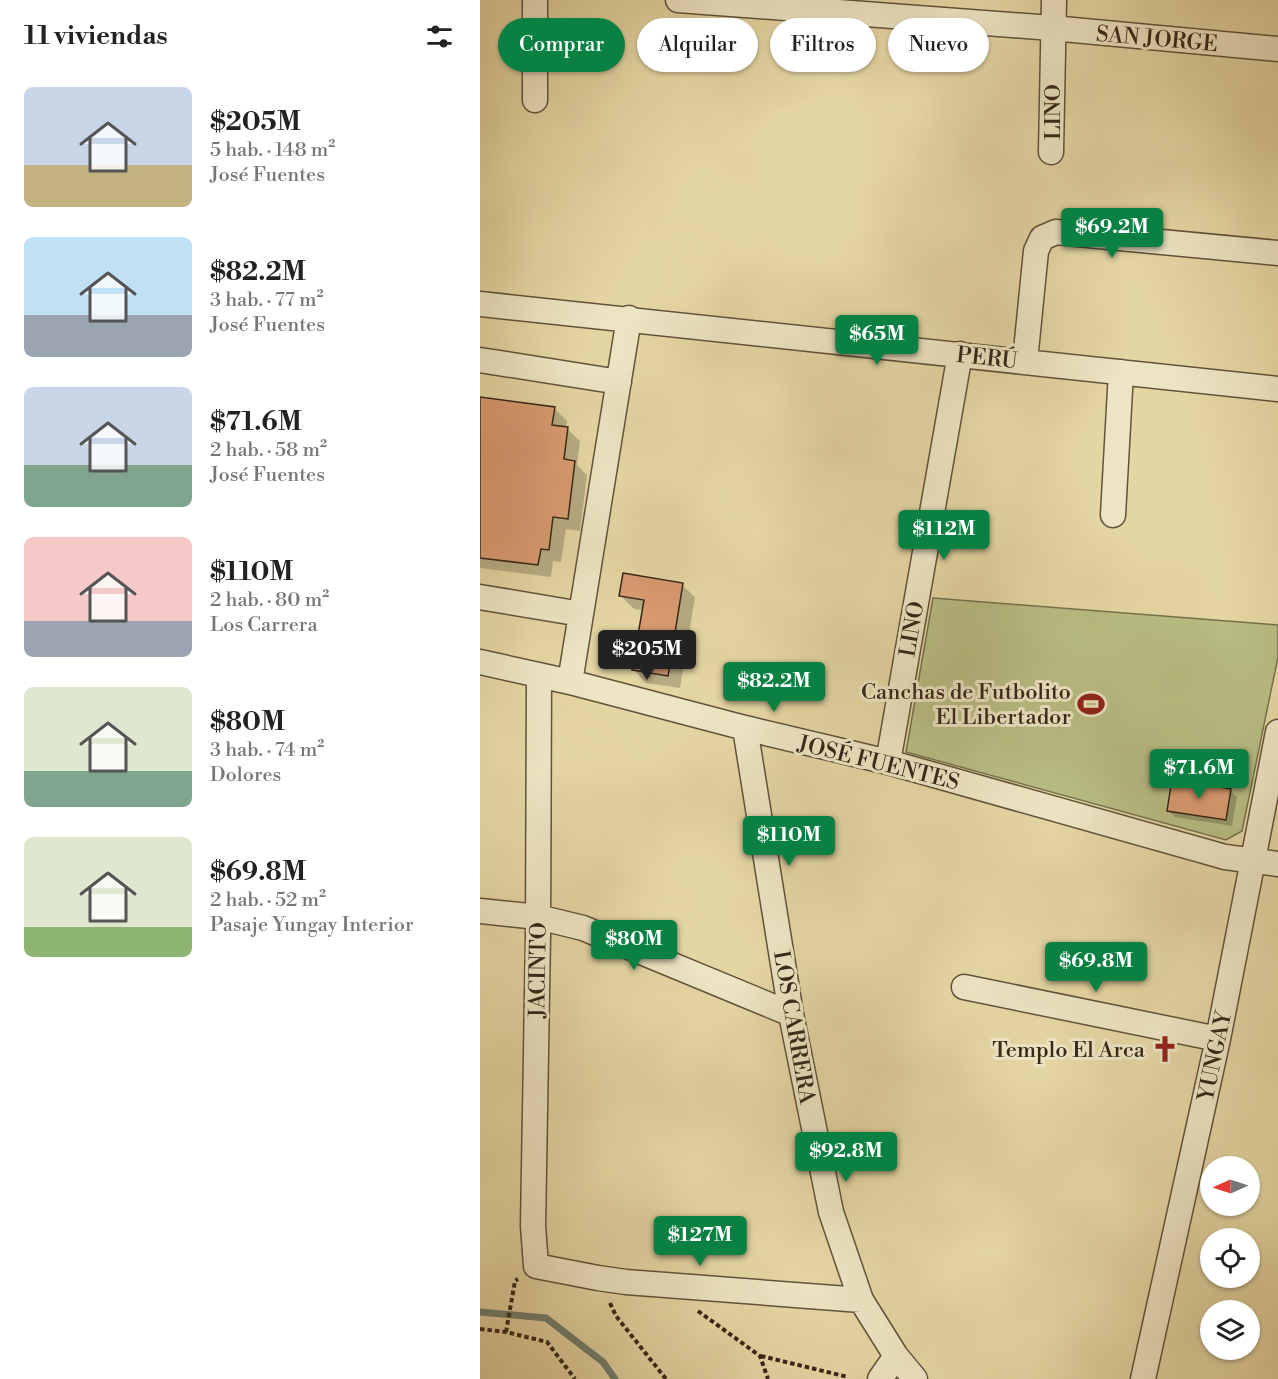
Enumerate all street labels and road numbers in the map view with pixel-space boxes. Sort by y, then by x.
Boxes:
street label: SAN JORGE [1095,21,1219,58]
street label: LINO [1040,84,1067,140]
street label: PERÚ [955,340,1020,375]
street label: LINO [894,599,931,659]
street label: JOSÉ FUENTES [794,729,962,797]
street label: JACINTO [524,922,553,1019]
street label: LOS CARRERA [767,949,820,1107]
street label: YUNGAY [1193,1007,1238,1105]

